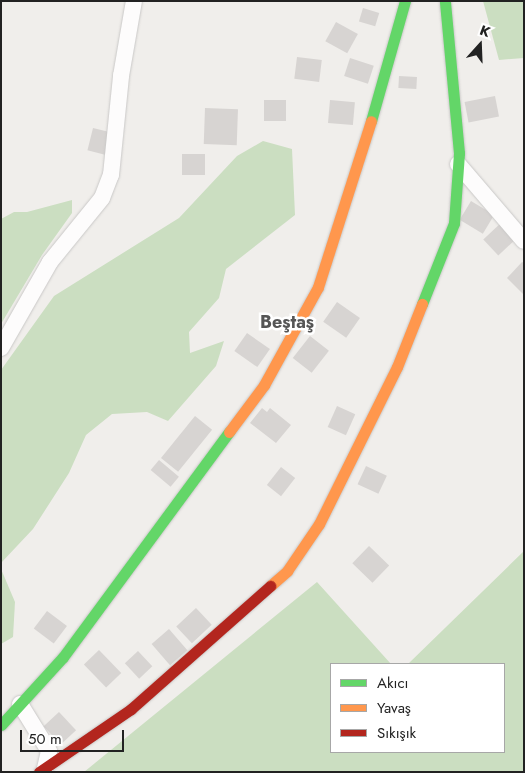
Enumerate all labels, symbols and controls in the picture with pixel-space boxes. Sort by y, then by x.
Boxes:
north arrow [455,20,505,70]
text: K [477,20,493,42]
district label: Beştaş [260,311,314,333]
legend [330,663,505,753]
text: Akıcı [377,672,408,694]
text: Yavaş [377,697,411,719]
scale bar [22,720,126,752]
text: Sıkışık [377,722,416,744]
text: 50 m [28,728,62,750]

